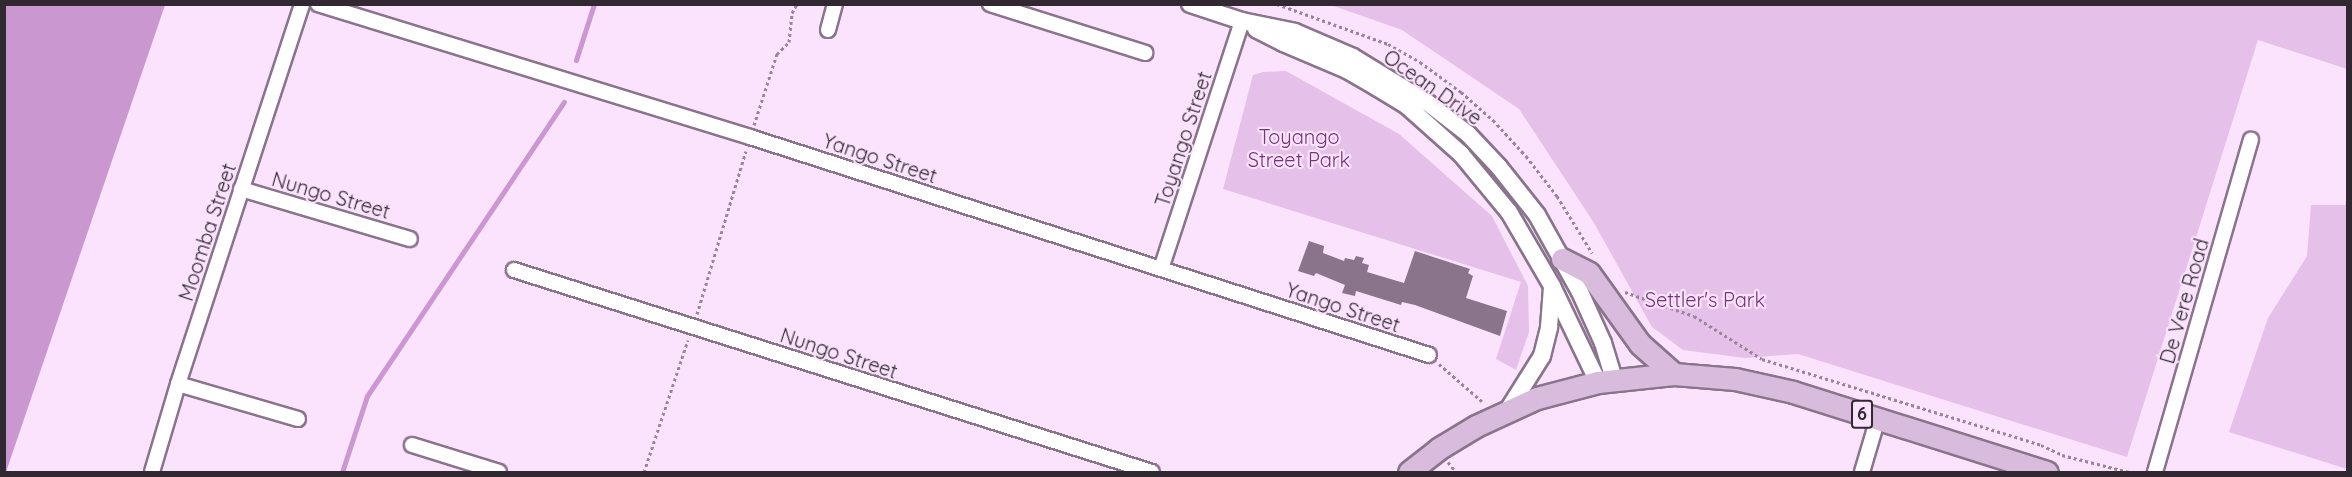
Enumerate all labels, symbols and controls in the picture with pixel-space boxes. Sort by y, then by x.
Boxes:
street label: Ocean Drive [1379,44,1487,130]
street label: Toyango Street [1150,68,1216,210]
park label: Toyango Street Park [1248,125,1350,172]
street label: Yango Street [820,128,940,188]
street label: Moomba Street [173,160,241,304]
street label: Nungo Street [269,167,393,223]
street label: De Vere Road [2155,236,2213,366]
street label: Yango Street [1283,277,1403,337]
park label: Settler's Park [1645,287,1765,311]
street label: Nungo Street [777,323,901,383]
road number: 6 [1850,399,1874,429]

